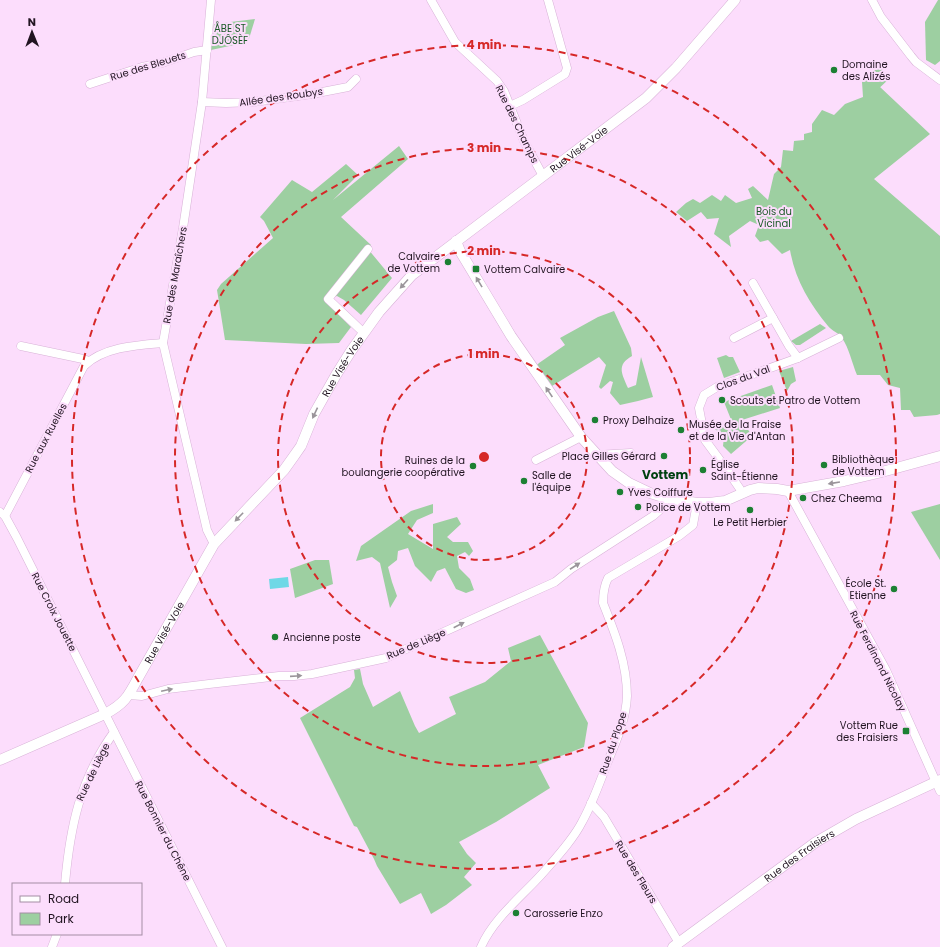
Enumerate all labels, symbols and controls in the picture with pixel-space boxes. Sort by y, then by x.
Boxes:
north arrow [12,12,52,52]
text: N [28,14,36,30]
park label: ÅBE ST DJÔSÈF [212,21,248,48]
text: 4 min [466,36,502,53]
street label: Rue des Bleuets [108,47,188,85]
place label: Domaine des Alizés [842,57,890,84]
marker: Domaine des Alizés [829,65,839,75]
street label: Rue des Champs [492,82,542,166]
street label: Allée des Roubys [238,84,324,110]
street label: Rue Visé-Voie [546,122,611,176]
text: 3 min [467,139,501,156]
park label: Bois du Vicinal [756,204,792,231]
street label: Rue des Maraîchers [159,225,191,325]
text: 2 min [467,242,501,259]
place label: Calvaire de Vottem [387,249,440,276]
marker: Calvaire de Vottem [443,257,453,267]
place label: Vottem Calvaire [484,262,565,277]
marker: Vottem Calvaire [471,264,481,274]
one-way arrow [475,277,483,287]
one-way arrow [400,279,409,289]
street label: Rue Visé-Voie [318,333,367,400]
text: 1 min [468,345,500,362]
street label: Clos du Val [714,361,772,395]
one-way arrow [545,386,553,397]
place label: Scouts et Patro de Vottem [730,393,860,408]
marker: Scouts et Patro de Vottem [717,395,727,405]
street label: Rue aux Ruelles [21,400,71,476]
one-way arrow [312,408,318,419]
place label: Proxy Delhaize [603,413,674,428]
marker: Proxy Delhaize [590,415,600,425]
place label: Musée de la Fraise et de la Vie d'Antan [689,417,785,444]
marker: Musée de la Fraise et de la Vie d'Antan [676,425,686,435]
place label: Place Gilles Gérard [562,449,656,464]
centre of rings [477,450,491,464]
marker: Place Gilles Gérard [659,451,669,461]
place label: Bibliothèque de Vottem [832,452,894,479]
place label: Ruines de la boulangerie coopérative [342,453,465,480]
place label: Église Saint-Étienne [711,457,778,484]
marker: Bibliothèque de Vottem [819,460,829,470]
marker: Ruines de la boulangerie coopérative [468,461,478,471]
marker: Église Saint-Étienne [698,465,708,475]
district label: Vottem [642,466,688,483]
place label: Salle de l'équipe [532,468,571,495]
marker: Salle de l'équipe [519,476,529,486]
one-way arrow [828,480,841,486]
place label: Yves Coiffure [628,485,693,500]
marker: Yves Coiffure [615,487,625,497]
place label: Chez Cheema [811,491,882,506]
marker: Chez Cheema [798,493,808,503]
place label: Police de Vottem [646,500,731,515]
marker: Police de Vottem [633,502,643,512]
marker: Le Petit Herbier [745,505,755,515]
one-way arrow [234,512,244,522]
place label: Le Petit Herbier [713,515,787,530]
one-way arrow [570,562,580,570]
street label: Rue Croix Jouette [28,570,80,654]
place label: École St. Etienne [845,576,886,603]
marker: École St. Etienne [889,584,899,594]
street label: Rue Visé-Voie [140,598,188,666]
street label: Rue Ferdinand Nicolay [846,608,910,714]
one-way arrow [454,621,465,628]
street label: Rue de Liège [384,625,448,663]
place label: Ancienne poste [283,630,361,645]
marker: Ancienne poste [270,632,280,642]
one-way arrow [290,672,302,679]
one-way arrow [161,686,174,692]
street label: Rue du Plope [595,710,631,776]
place label: Vottem Rue des Fraisiers [836,718,898,745]
marker: Vottem Rue des Fraisiers [901,726,911,736]
street label: Rue de Liège [72,740,114,804]
street label: Rue Bonnier du Chêne [131,778,195,884]
street label: Rue des Fraisiers [761,825,837,885]
street label: Rue des Fleurs [611,838,661,906]
legend [12,883,142,935]
text: Road [48,890,79,907]
place label: Carosserie Enzo [524,906,603,921]
marker: Carosserie Enzo [511,908,521,918]
text: Park [48,910,75,927]

